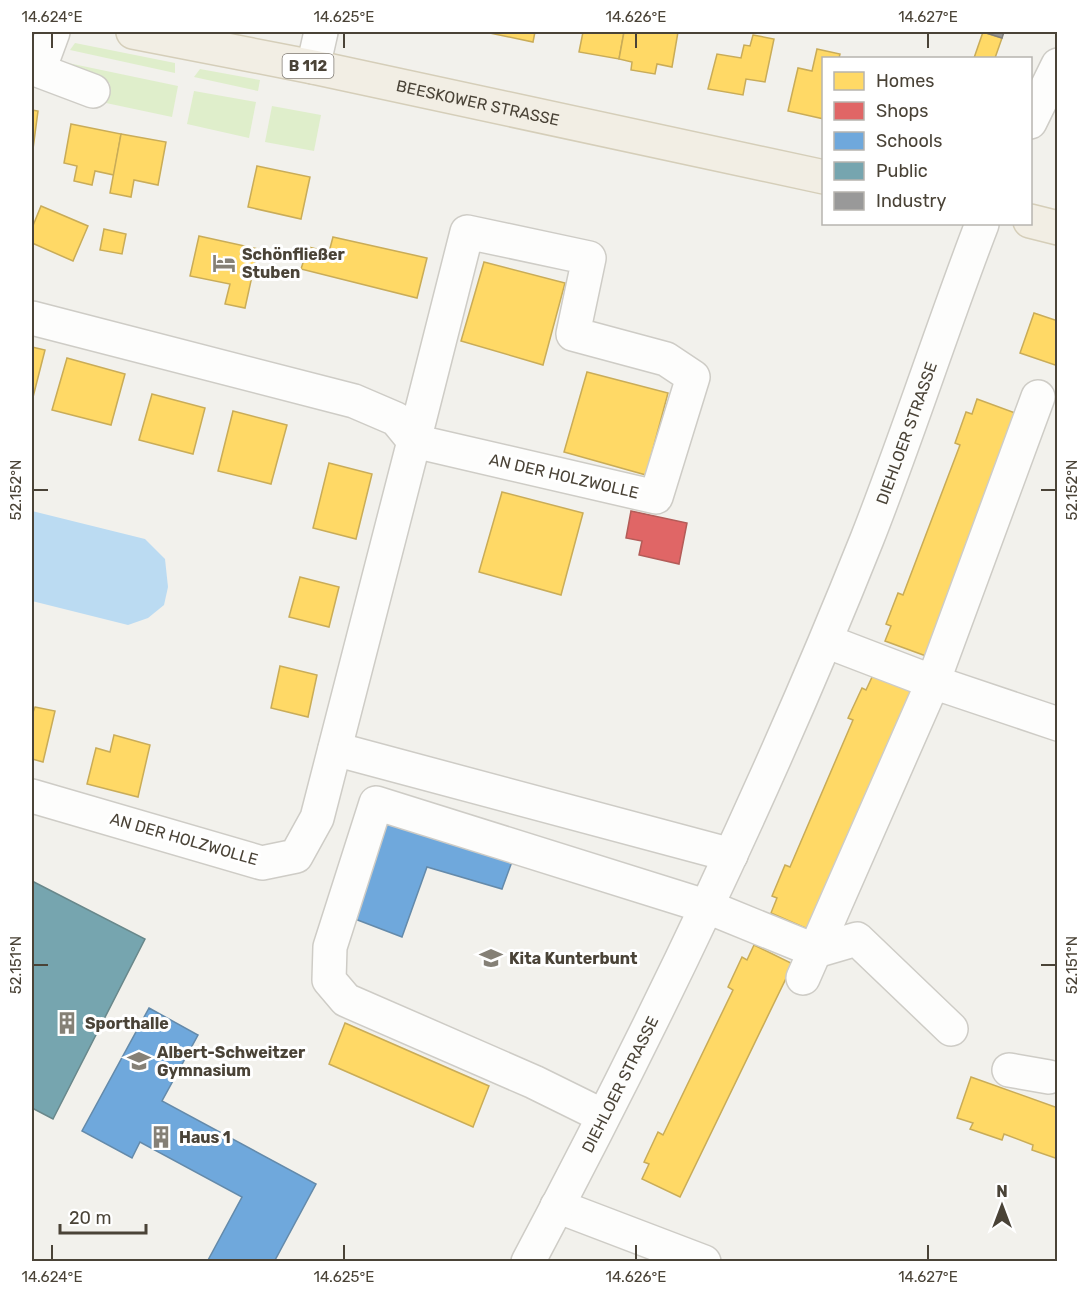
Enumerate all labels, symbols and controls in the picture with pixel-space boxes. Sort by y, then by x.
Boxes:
text: 14.624°E [21,8,83,26]
text: 14.625°E [314,8,374,26]
text: 14.626°E [606,8,666,26]
text: 14.627°E [898,8,958,26]
road number: B 112 [282,54,334,78]
legend [822,57,1032,225]
text: Homes [876,70,934,92]
street label: BEESKOWER STRASSE [394,76,561,129]
text: Shops [876,100,928,122]
text: Schools [876,130,942,152]
text: Public [876,160,928,182]
text: Industry [876,190,946,212]
place label: Schönfließer Stuben [242,245,346,282]
hotel icon: Schönfließer Stuben [211,250,237,276]
street label: DIEHLOER STRASSE [872,359,941,507]
street label: AN DER HOLZWOLLE [487,450,641,502]
text: 52.152°N [7,460,25,520]
text: 52.152°N [1063,460,1081,520]
street label: AN DER HOLZWOLLE [108,809,260,869]
text: 52.151°N [7,936,25,994]
text: 52.151°N [1063,936,1081,994]
school or university icon: Kita Kunterbunt [478,945,504,971]
place label: Kita Kunterbunt [509,949,638,968]
building icon: Sporthalle [54,1010,80,1036]
street label: DIEHLOER STRASSE [577,1013,662,1156]
place label: Sporthalle [85,1014,169,1033]
place label: Albert-Schweitzer Gymnasium [157,1043,306,1080]
school or university icon: Albert-Schweitzer Gymnasium [126,1048,152,1074]
building icon: Haus 1 [148,1124,174,1150]
place label: Haus 1 [179,1128,231,1147]
north arrow [972,1176,1032,1236]
text: N [996,1182,1008,1201]
scale bar [60,1197,146,1235]
text: 20 m [69,1207,111,1229]
text: 14.624°E [21,1268,83,1286]
text: 14.625°E [314,1268,374,1286]
text: 14.626°E [606,1268,666,1286]
text: 14.627°E [898,1268,958,1286]

